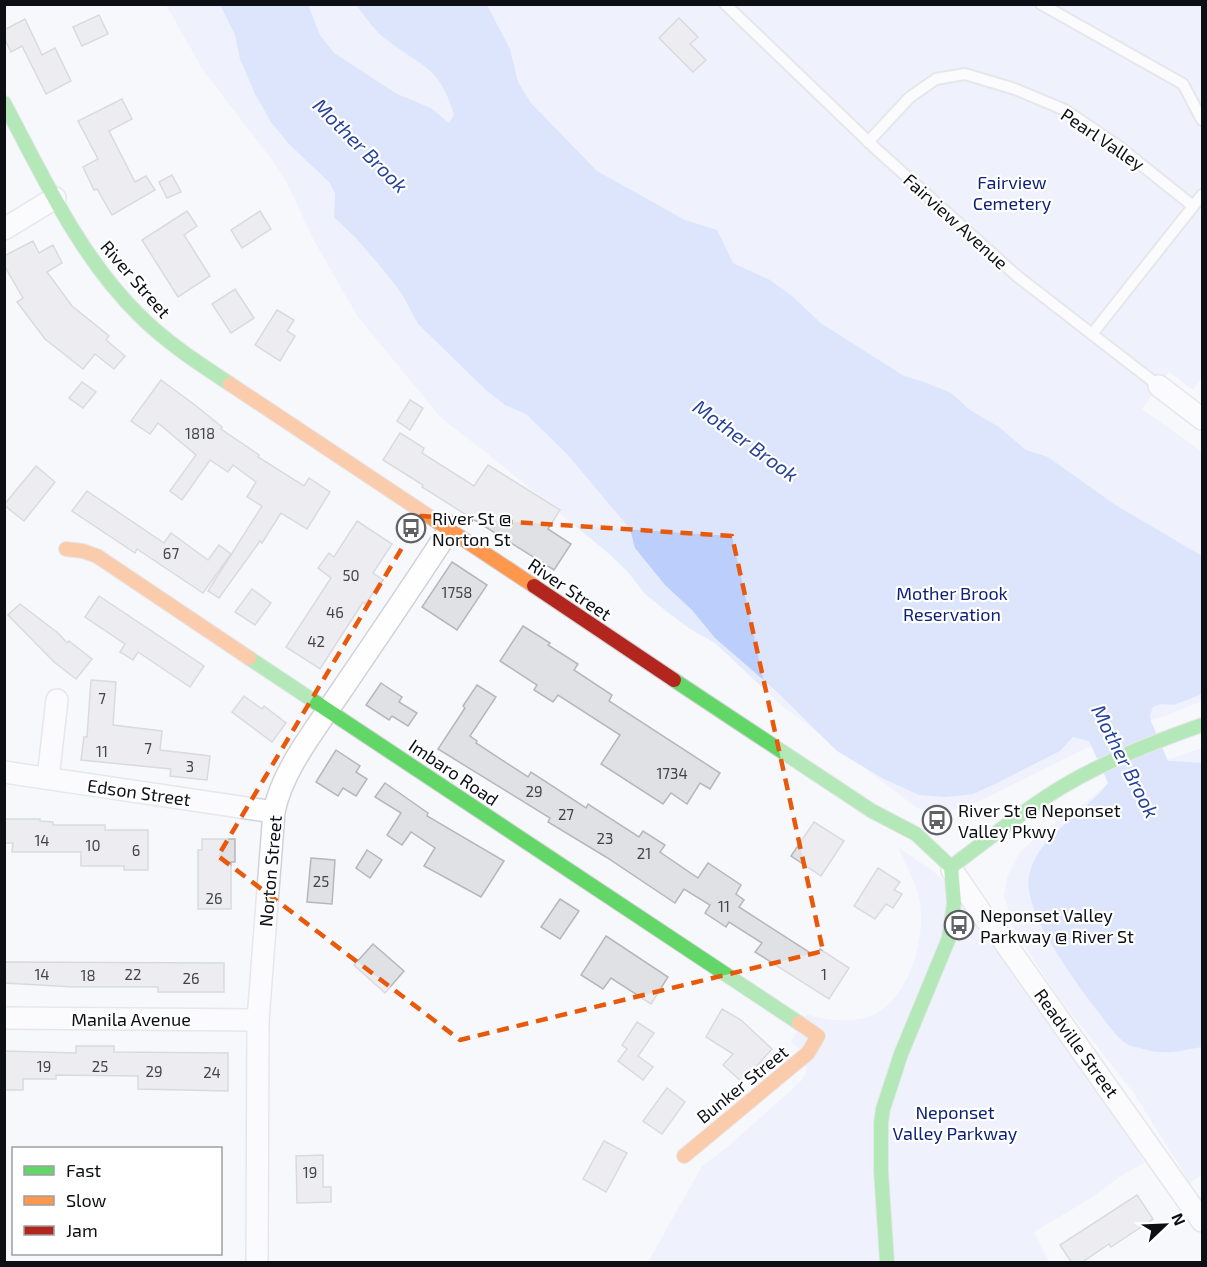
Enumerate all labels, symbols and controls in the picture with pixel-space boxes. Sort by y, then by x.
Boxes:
water label: Mother Brook [309,93,413,197]
street label: Pearl Valley [1057,103,1149,175]
street label: Fairview Avenue [899,168,1013,274]
park label: Fairview Cemetery [973,171,1052,214]
street label: River Street [96,236,176,322]
water label: Mother Brook [689,394,803,486]
house number: 1818 [185,424,215,442]
place label: River St @ Norton St [432,507,511,550]
bus stop icon: River St @ Norton St [395,512,427,544]
house number: 67 [163,544,179,562]
street label: River Street [524,553,616,625]
house number: 50 [342,566,360,584]
park label: Mother Brook Reservation [896,582,1008,625]
house number: 1758 [442,583,472,601]
house number: 46 [326,603,344,621]
house number: 42 [307,632,325,650]
house number: 7 [98,689,106,707]
water label: Mother Brook [1087,700,1165,822]
street label: Imbaro Road [405,734,503,810]
house number: 7 [144,739,152,757]
house number: 11 [96,742,108,760]
house number: 3 [186,757,194,775]
house number: 1734 [656,764,688,782]
street label: Edson Street [86,774,192,810]
house number: 29 [525,782,543,800]
place label: River St @ Neponset Valley Pkwy [958,799,1121,842]
bus stop icon: River St @ Neponset Valley Pkwy [921,804,953,836]
house number: 27 [558,805,574,823]
street label: Norton Street [254,814,286,928]
house number: 23 [597,829,613,847]
house number: 14 [34,831,50,849]
house number: 10 [85,836,101,854]
house number: 6 [132,841,140,859]
house number: 21 [637,844,651,862]
house number: 25 [313,872,329,890]
house number: 26 [205,889,223,907]
house number: 11 [718,897,730,915]
place label: Neponset Valley Parkway @ River St [980,904,1134,947]
bus stop icon: Neponset Valley Parkway @ River St [943,909,975,941]
house number: 14 [34,965,50,983]
house number: 22 [125,965,141,983]
house number: 1 [821,965,827,983]
house number: 18 [80,966,96,984]
house number: 26 [182,969,200,987]
street label: Readville Street [1030,984,1124,1102]
street label: Manila Avenue [71,1008,191,1030]
street label: Bunker Street [692,1040,792,1128]
house number: 19 [37,1057,51,1075]
house number: 25 [92,1057,108,1075]
house number: 29 [145,1062,163,1080]
house number: 24 [203,1063,221,1081]
park label: Neponset Valley Parkway [893,1101,1018,1144]
legend [12,1147,222,1255]
text: Fast [66,1159,101,1181]
house number: 19 [303,1163,317,1181]
text: Slow [66,1189,107,1211]
north arrow [1135,1195,1195,1255]
text: N [1168,1210,1190,1228]
text: Jam [66,1219,98,1241]

